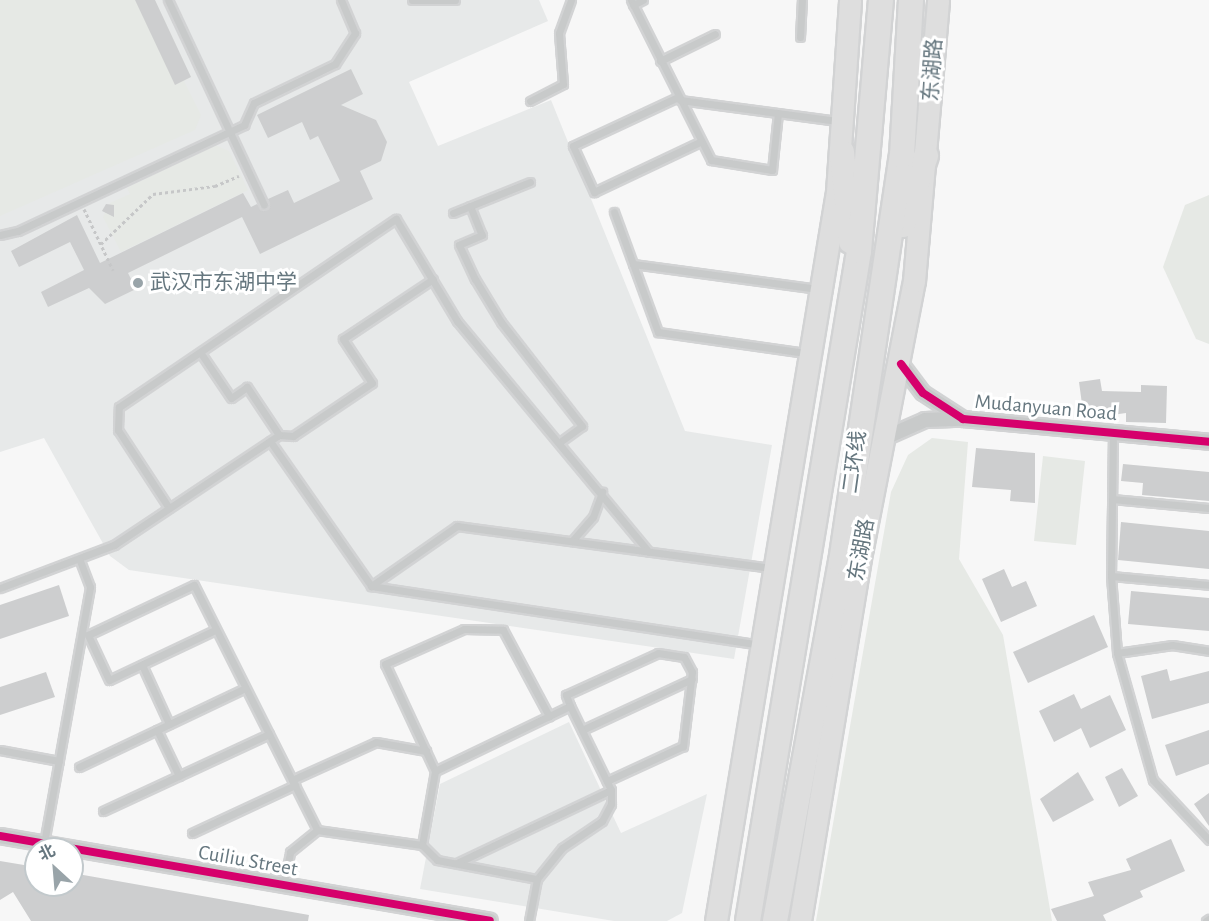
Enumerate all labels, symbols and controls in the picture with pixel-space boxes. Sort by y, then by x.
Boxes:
street label: 东湖路 [918,38,948,102]
place label: 武汉市东湖中学 [150,270,297,296]
marker: 武汉市东湖中学 [131,276,145,290]
street label: Mudanyuan Road [974,389,1118,427]
street label: 二环线 [838,429,872,495]
street label: 东湖路 [844,517,880,583]
north arrow [24,837,84,897]
street label: Cuiliu Street [196,840,300,882]
text: 北 [36,842,58,863]

